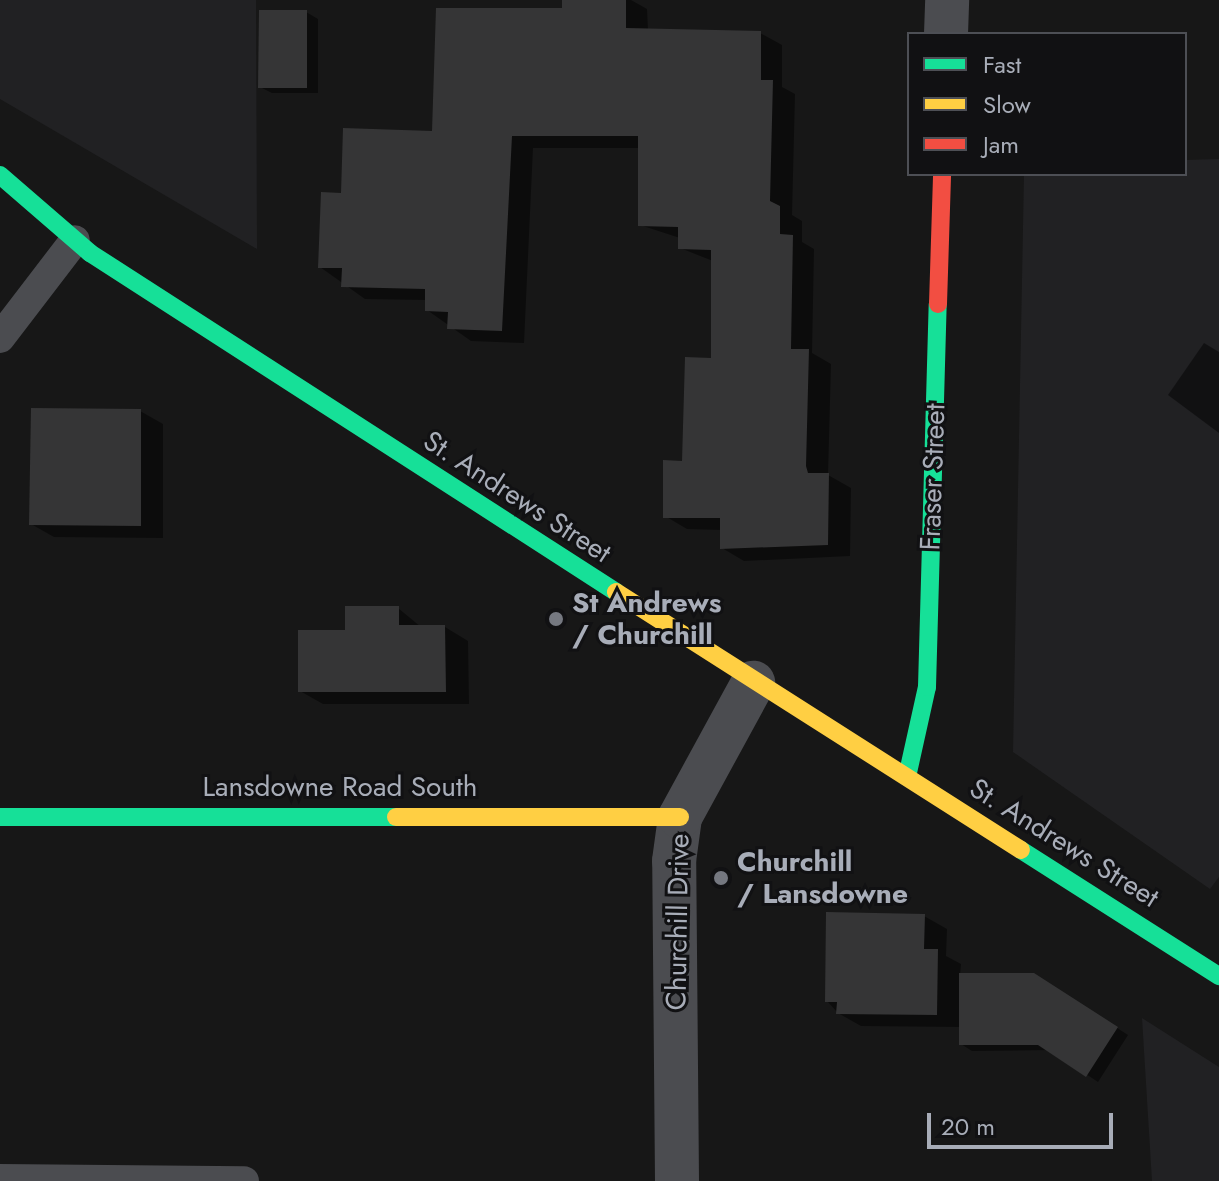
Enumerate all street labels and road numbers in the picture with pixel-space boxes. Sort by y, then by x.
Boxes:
street label: Fraser Street [914,403,952,551]
street label: St. Andrews Street [417,424,617,570]
street label: Lansdowne Road South [203,770,477,804]
street label: St. Andrews Street [963,771,1165,915]
street label: Churchill Drive [660,833,696,1011]

